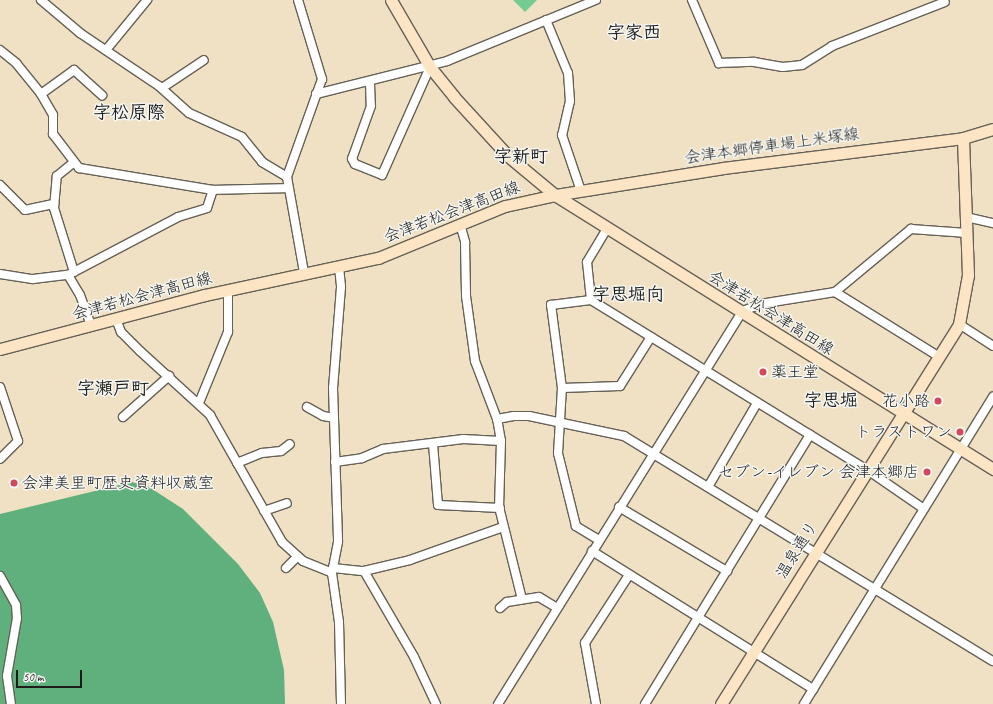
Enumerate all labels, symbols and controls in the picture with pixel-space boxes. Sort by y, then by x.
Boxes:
district label: 字家西 [607,21,661,43]
district label: 字松原際 [93,101,165,123]
street label: 会津本郷停車場上米塚線 [684,124,860,168]
district label: 字新町 [494,145,548,167]
street label: 会津若松会津高田線 [381,177,523,247]
street label: 会津若松会津高田線 [705,267,837,359]
street label: 会津若松会津高田線 [70,268,214,324]
district label: 字思堀向 [592,283,664,305]
place label: 薬王堂 [771,362,819,382]
marker: 薬王堂 [758,367,768,377]
district label: 字瀬戸町 [77,377,149,399]
district label: 字思堀 [804,389,858,411]
place label: 花小路 [882,391,930,411]
marker: 花小路 [933,396,943,406]
place label: トラストワン [856,422,952,442]
marker: トラストワン [955,427,965,437]
place label: セブン-イレブン 会津本郷店 [718,462,919,482]
marker: セブン-イレブン 会津本郷店 [922,467,932,477]
place label: 会津美里町歴史資料収蔵室 [22,473,214,493]
marker: 会津美里町歴史資料収蔵室 [9,478,19,488]
street label: 温泉通り [772,518,822,582]
scale bar [18,662,84,688]
text: 50 m [23,669,43,685]

